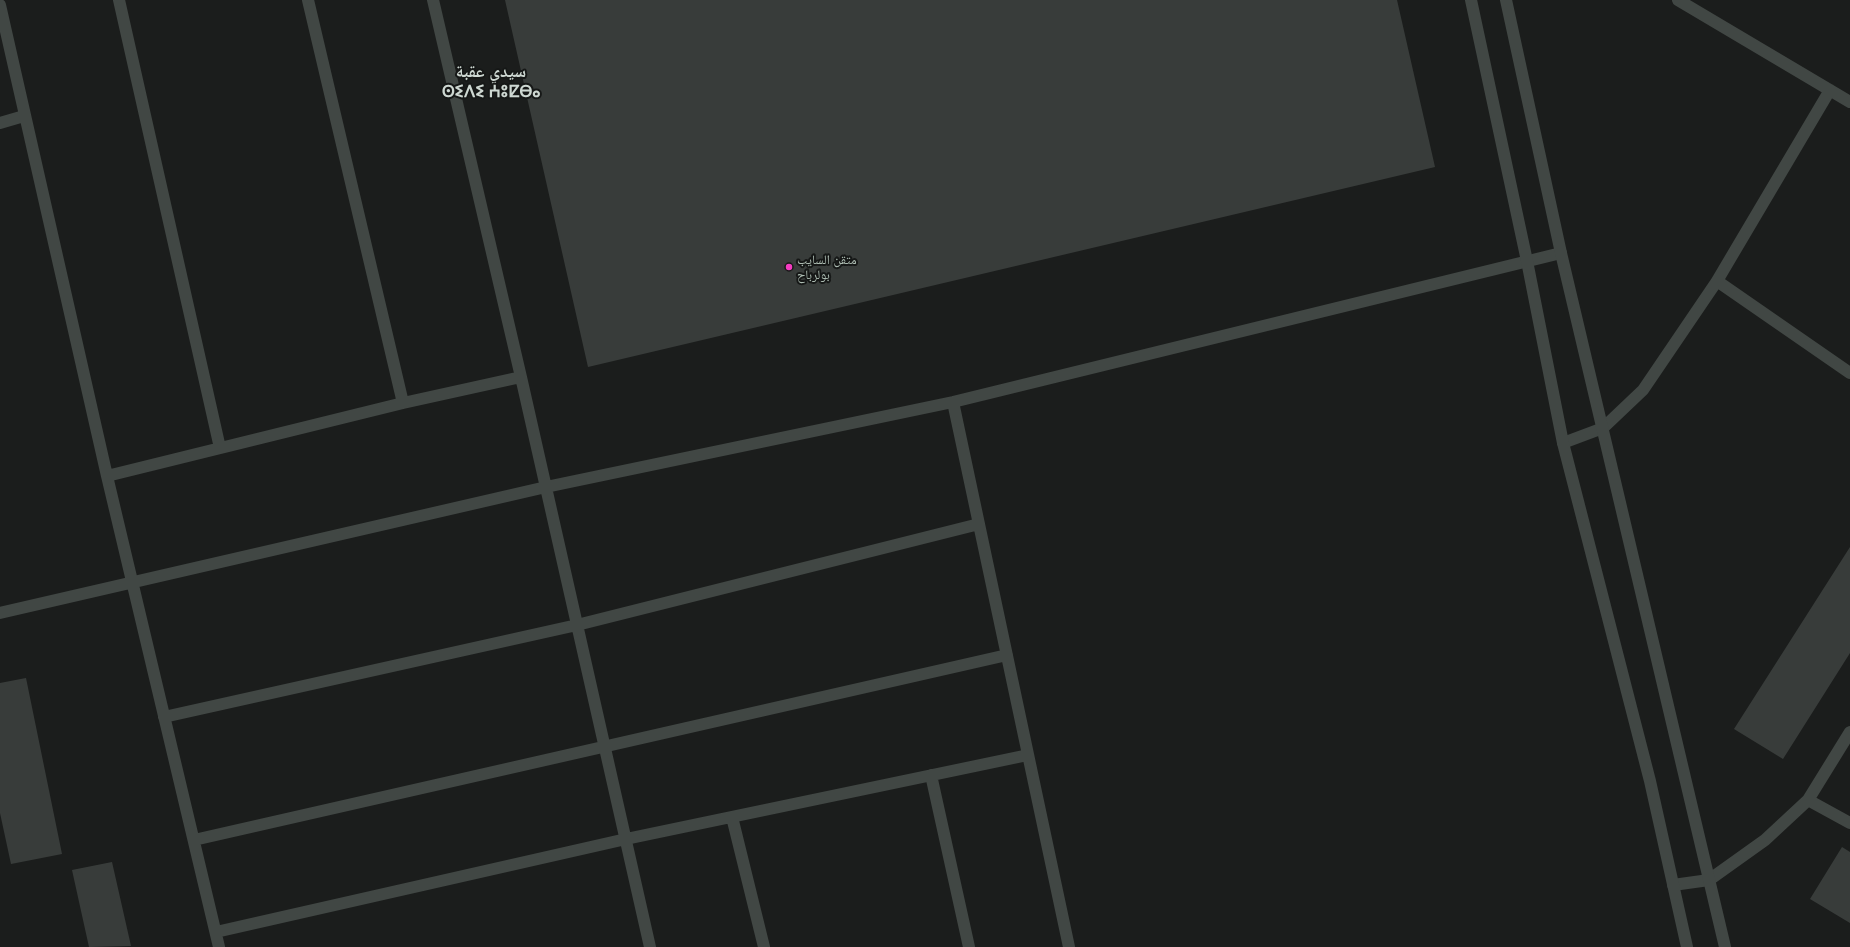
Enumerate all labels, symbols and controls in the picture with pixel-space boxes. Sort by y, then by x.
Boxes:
district label: سيدي عقبة ⵙⵉⴷⵉ ⵄⵓⵇⴱⴰ [442,62,540,102]
place label: متقن السايب بولرباح [797,252,857,283]
marker: متقن السايب بولرباح [784,262,794,272]

